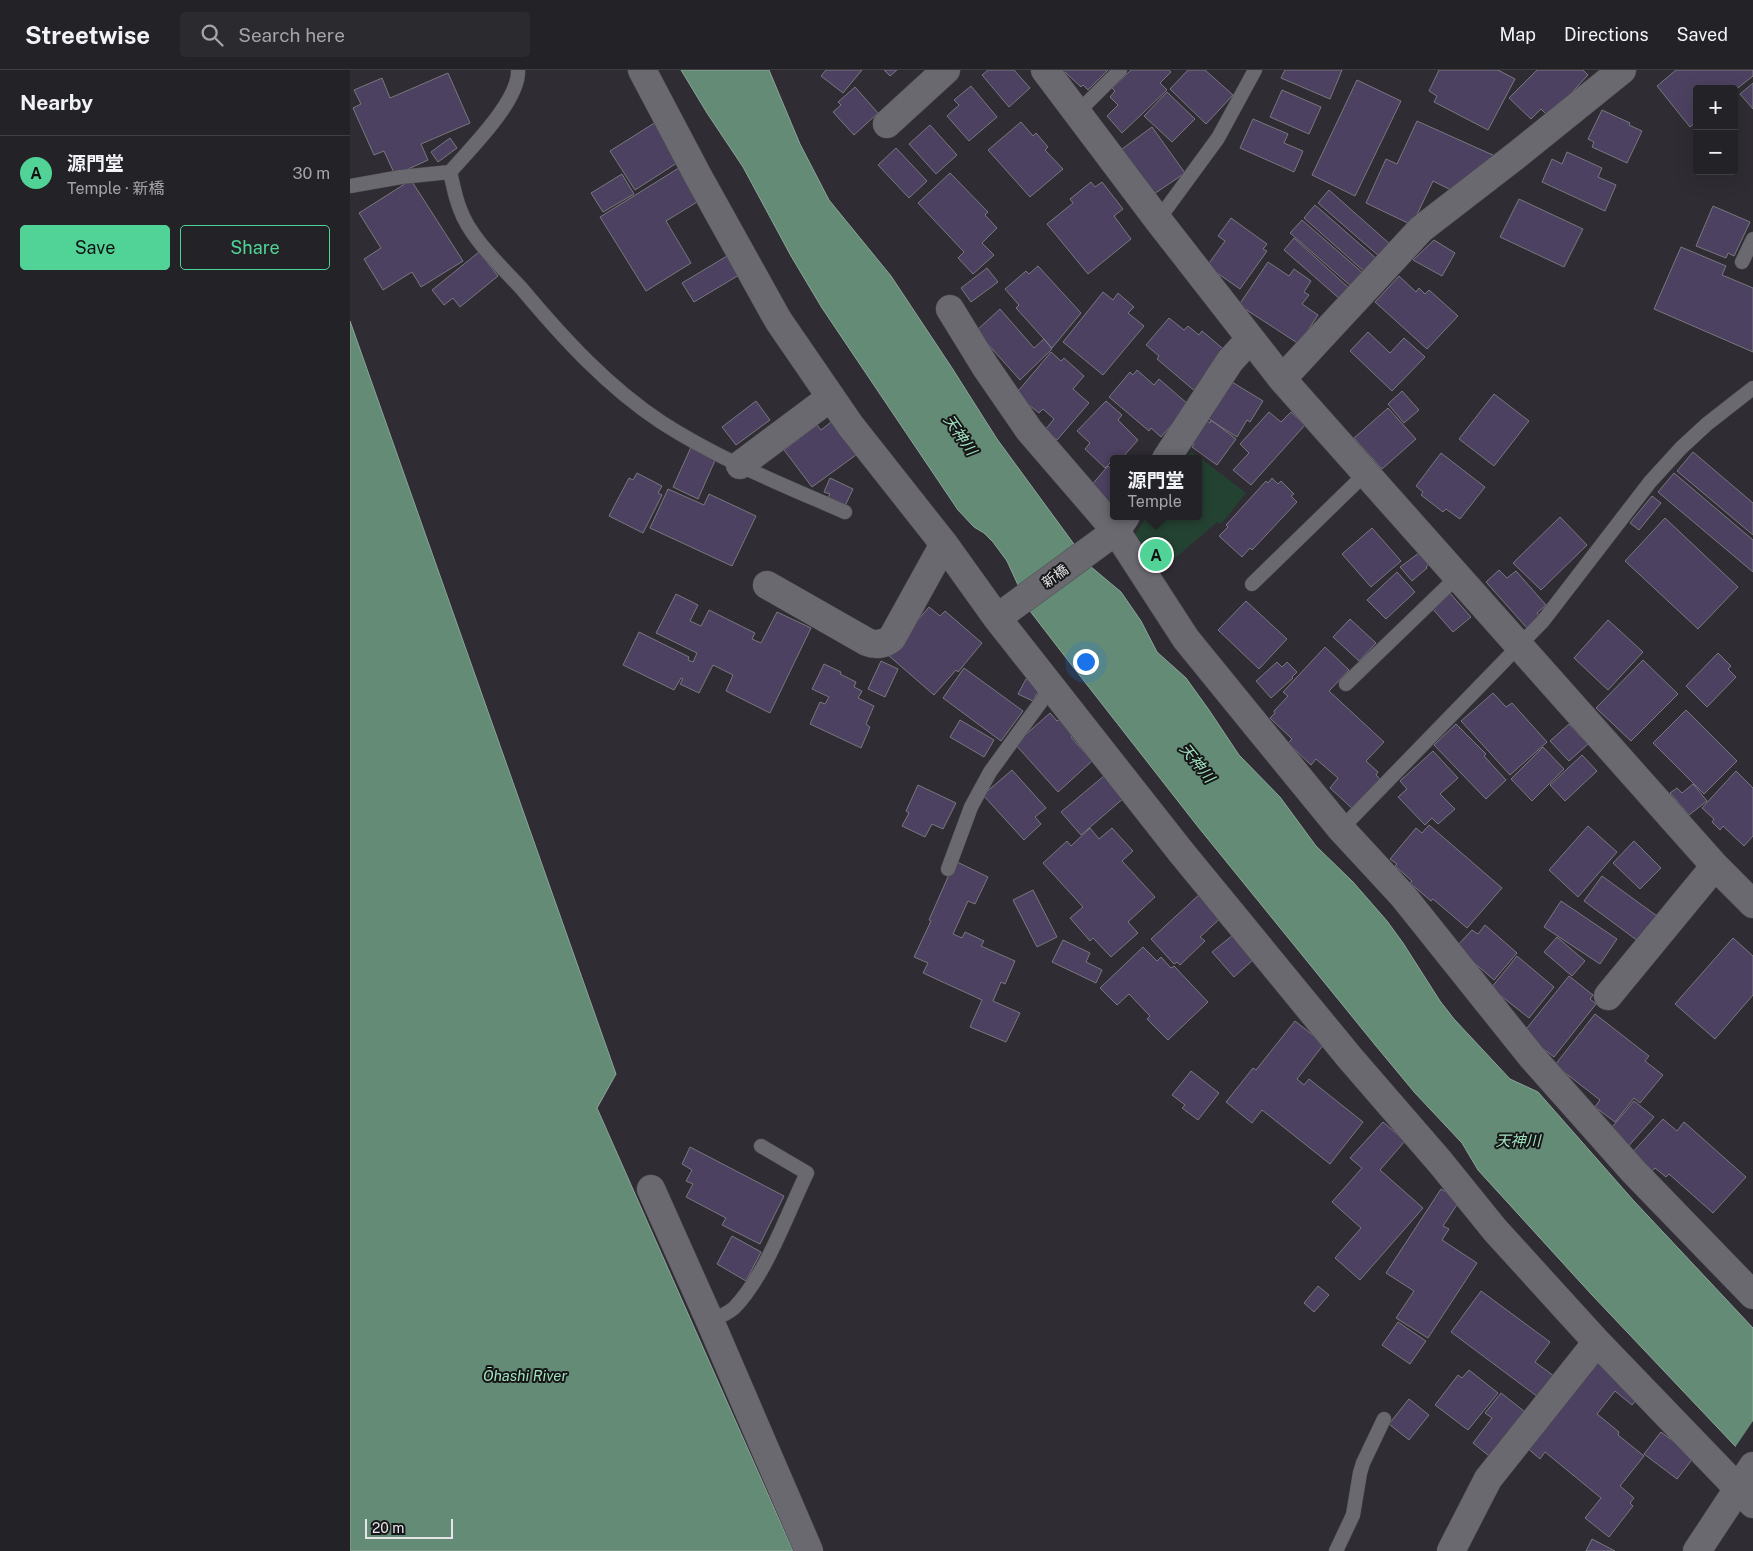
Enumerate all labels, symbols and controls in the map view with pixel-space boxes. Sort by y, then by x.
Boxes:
search box [180,12,530,57]
text: Streetwise [25,21,150,49]
icon: search [198,21,226,49]
text: Search here [238,24,345,46]
text: Map [1499,24,1536,45]
text: Directions [1564,24,1649,45]
text: Saved [1677,24,1728,45]
map controls [1693,85,1738,175]
button: + [1693,85,1738,130]
text: Nearby [20,90,93,115]
button: − [1693,130,1738,175]
text: 源門堂 [67,152,124,174]
text: A [30,164,42,183]
text: 30 m [293,164,330,183]
text: Temple · 新橋 [67,179,165,198]
button: Save [20,225,170,270]
button: Share [180,225,330,270]
water label: 天神川 [941,411,981,460]
popup [1110,455,1202,520]
text: 源門堂 [1127,469,1185,491]
text: Temple [1127,492,1182,511]
pin: A [1140,536,1172,574]
street label: 新橋 [1039,561,1071,591]
your location [1073,649,1099,675]
water label: 天神川 [1177,740,1219,787]
water label: 天神川 [1495,1132,1542,1149]
water label: Ōhashi River [483,1367,567,1384]
scale bar [365,1516,452,1539]
text: 20 m [372,1520,404,1536]

